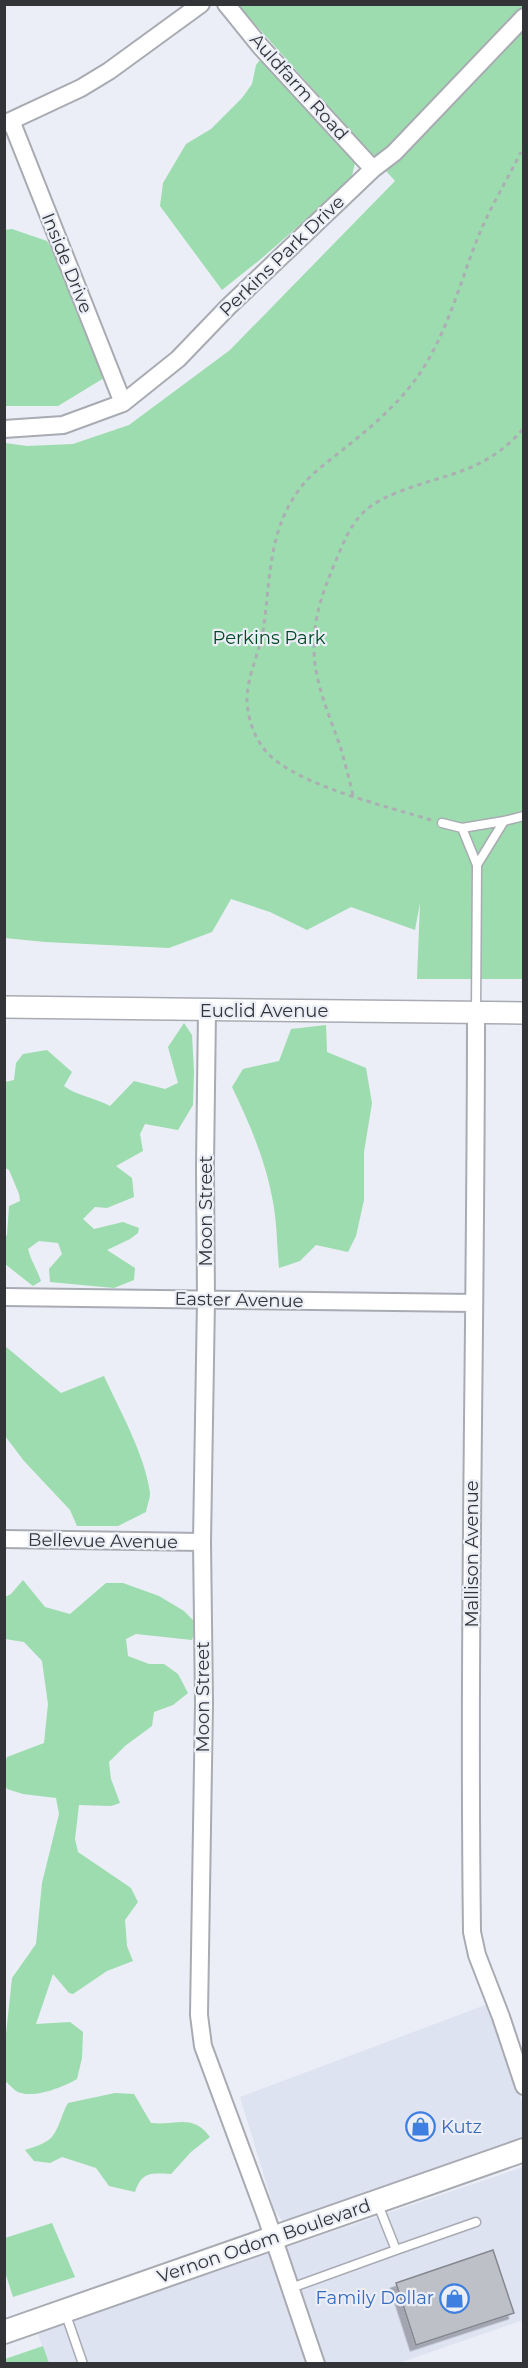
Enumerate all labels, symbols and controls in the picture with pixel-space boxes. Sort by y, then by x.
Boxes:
street label: Auldfarm Road [245,29,353,145]
street label: Perkins Park Drive [215,191,349,321]
street label: Inside Drive [37,210,97,316]
park label: Perkins Park [212,627,326,649]
street label: Euclid Avenue [200,1000,328,1022]
street label: Moon Street [195,1155,217,1267]
street label: Easter Avenue [174,1288,304,1312]
street label: Mallison Avenue [461,1480,483,1628]
street label: Bellevue Avenue [28,1529,178,1553]
street label: Moon Street [192,1641,214,1753]
shop icon: Kutz [404,2111,436,2143]
place label: Kutz [441,2116,482,2138]
street label: Vernon Odom Boulevard [155,2194,373,2288]
shop icon: Family Dollar [439,2282,471,2314]
place label: Family Dollar [316,2287,434,2309]

